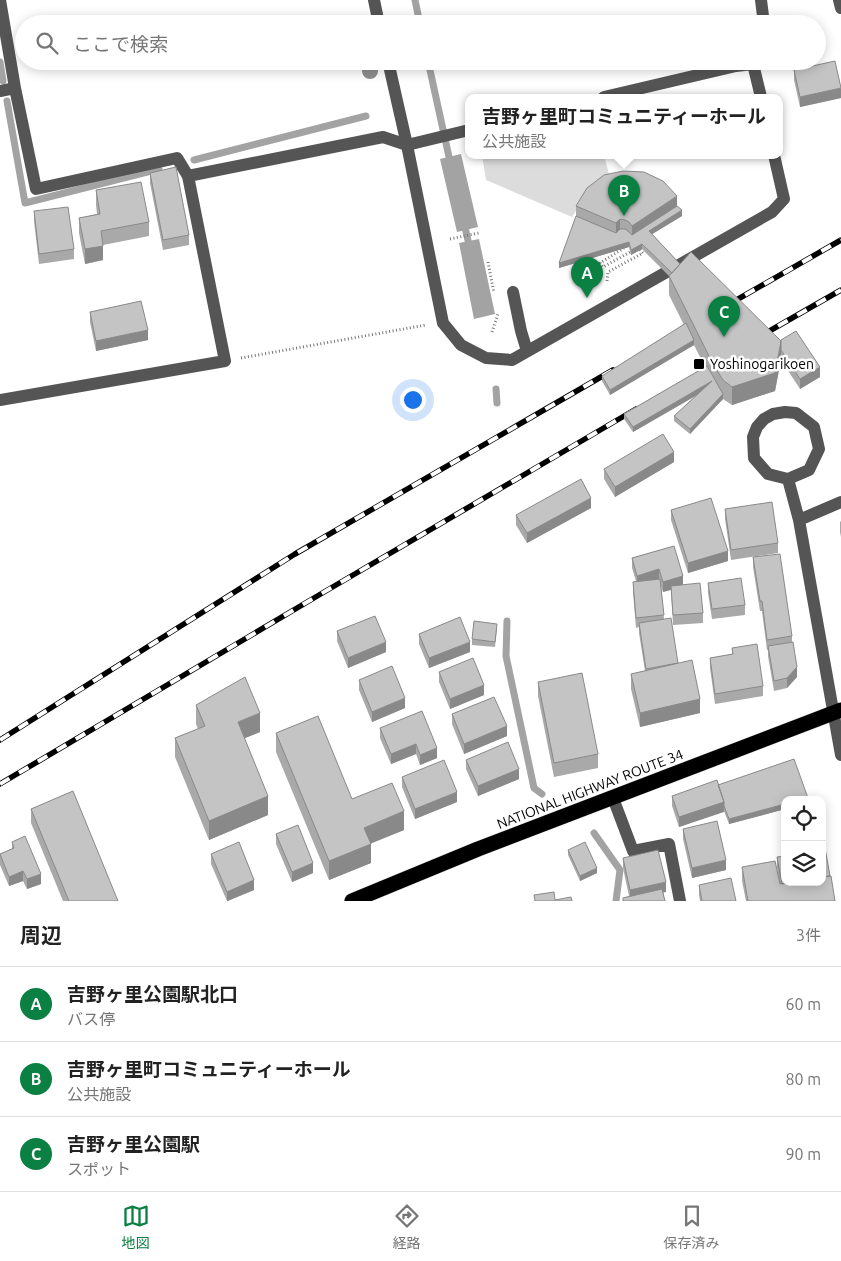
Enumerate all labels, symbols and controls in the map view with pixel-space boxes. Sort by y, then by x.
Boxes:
search box [15,15,826,70]
icon: search [33,29,61,57]
text: ここで検索 [73,33,168,55]
popup [465,94,783,159]
text: 吉野ヶ里町コミュニティーホール [482,105,766,127]
text: 公共施設 [482,132,546,150]
pin: B [608,175,640,216]
pin: A [571,257,603,298]
pin: C [708,296,740,337]
place label: Yoshinogarikoen [710,356,814,372]
marker: Yoshinogarikoen [692,357,706,371]
your location [400,387,426,413]
street label: NATIONAL HIGHWAY ROUTE 34 [495,746,686,832]
map controls [781,796,826,886]
button: locate [781,796,826,841]
button: layers [781,841,826,886]
text: 周辺 [20,923,62,947]
text: 3件 [796,926,821,944]
text: 吉野ヶ里公園駅北口 [67,983,238,1005]
text: A [30,995,42,1013]
text: 60 m [785,995,821,1013]
text: バス停 [67,1010,115,1028]
text: 吉野ヶ里町コミュニティーホール [67,1058,351,1080]
text: B [31,1070,41,1088]
text: 80 m [785,1070,821,1088]
text: 公共施設 [67,1085,131,1103]
text: 吉野ヶ里公園駅 [67,1133,200,1155]
text: C [31,1145,41,1163]
text: 90 m [785,1145,821,1163]
text: スポット [67,1160,131,1178]
tab: 地図 [122,1202,150,1252]
tab: 経路 [393,1202,421,1252]
tab: 保存済み [664,1202,720,1252]

